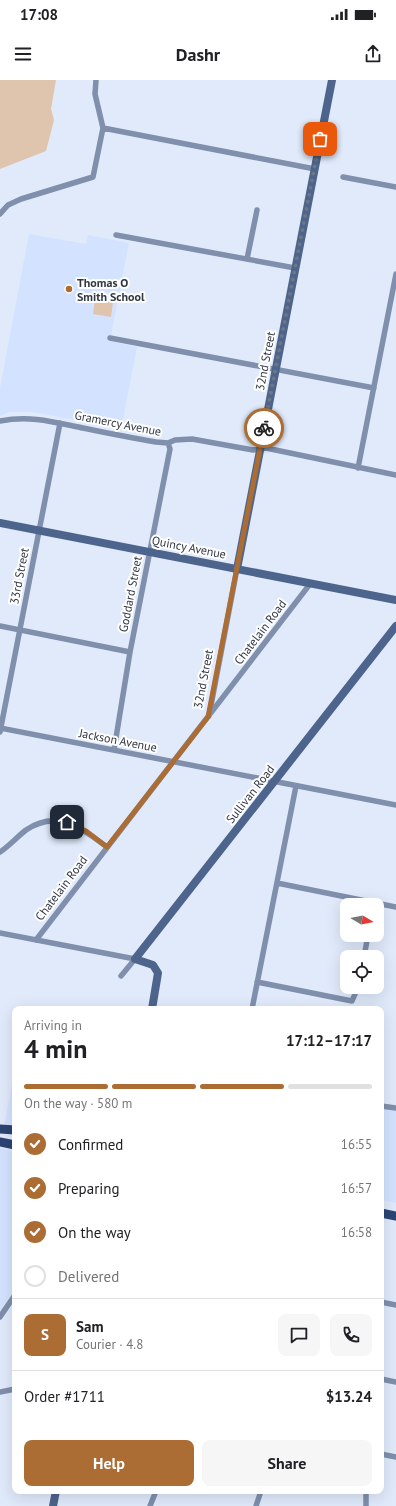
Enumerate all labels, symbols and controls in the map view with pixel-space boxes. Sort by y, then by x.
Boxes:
text: 17:08 [20,5,58,24]
icon: menu [12,43,34,65]
text: Dashr [176,43,220,66]
icon: share [362,43,384,65]
pin [303,122,337,156]
icon: bag [309,128,331,150]
place label: Thomas O Smith School [77,275,145,304]
marker: Thomas O Smith School [64,284,74,294]
street label: 32nd Street [252,330,278,392]
street label: Gramercy Avenue [73,407,163,439]
courier [244,408,284,448]
icon: bike [253,417,275,439]
street label: Quincy Avenue [151,532,227,562]
street label: 33rd Street [6,546,32,606]
street label: Goddard Street [115,555,145,633]
street label: Chatelain Road [231,597,289,667]
street label: 32nd Street [190,648,216,710]
street label: Jackson Avenue [77,725,158,755]
street label: Sullivan Road [223,762,277,826]
pin [50,805,84,839]
icon: home [56,811,78,833]
street label: Chatelain Road [32,853,90,923]
north arrow [340,898,384,942]
map controls [340,898,384,994]
button: locate [340,950,384,994]
text: Arriving in [24,1017,82,1034]
text: 17:12–17:17 [286,1031,372,1050]
text: 4 min [24,1032,87,1065]
text: On the way · 580 m [24,1095,132,1112]
icon: check [24,1133,46,1155]
text: Confirmed [58,1135,123,1154]
text: 16:55 [341,1136,372,1153]
icon: check [24,1177,46,1199]
text: Preparing [58,1179,120,1198]
text: 16:57 [341,1180,372,1197]
icon: check [24,1221,46,1243]
text: On the way [58,1223,131,1242]
text: 16:58 [341,1224,372,1241]
text: Delivered [58,1267,119,1286]
button: chat [278,1314,320,1356]
button: phone [330,1314,372,1356]
text: Sam [76,1317,103,1336]
text: S [41,1325,49,1344]
text: Courier · 4.8 [76,1336,143,1353]
text: Order #1711 [24,1387,105,1406]
text: $13.24 [326,1387,372,1406]
button: Help [24,1440,194,1486]
button: Share [202,1440,372,1486]

